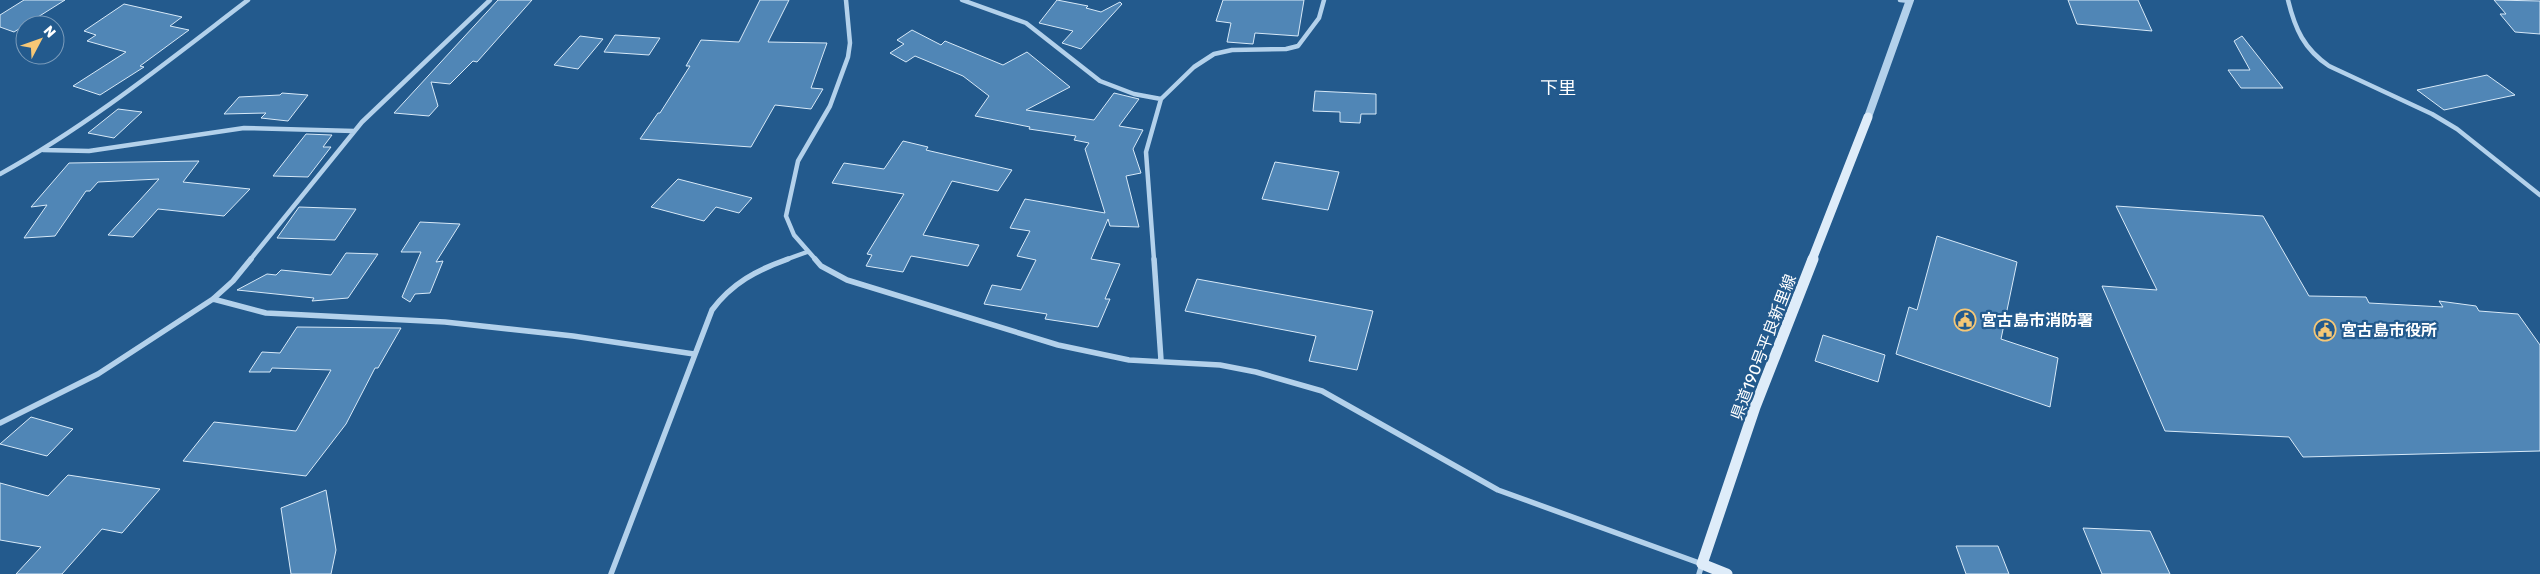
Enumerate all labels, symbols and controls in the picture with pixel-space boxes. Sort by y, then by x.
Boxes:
north arrow [15,15,65,65]
text: N [40,22,59,41]
district label: 下里 [1540,77,1576,99]
street label: 県道190号平良新里線 [1727,272,1800,423]
public building icon: 宮古島市消防署 [1953,308,1977,332]
place label: 宮古島市消防署 [1981,311,2093,330]
public building icon: 宮古島市役所 [2313,318,2337,342]
place label: 宮古島市役所 [2341,321,2437,340]

